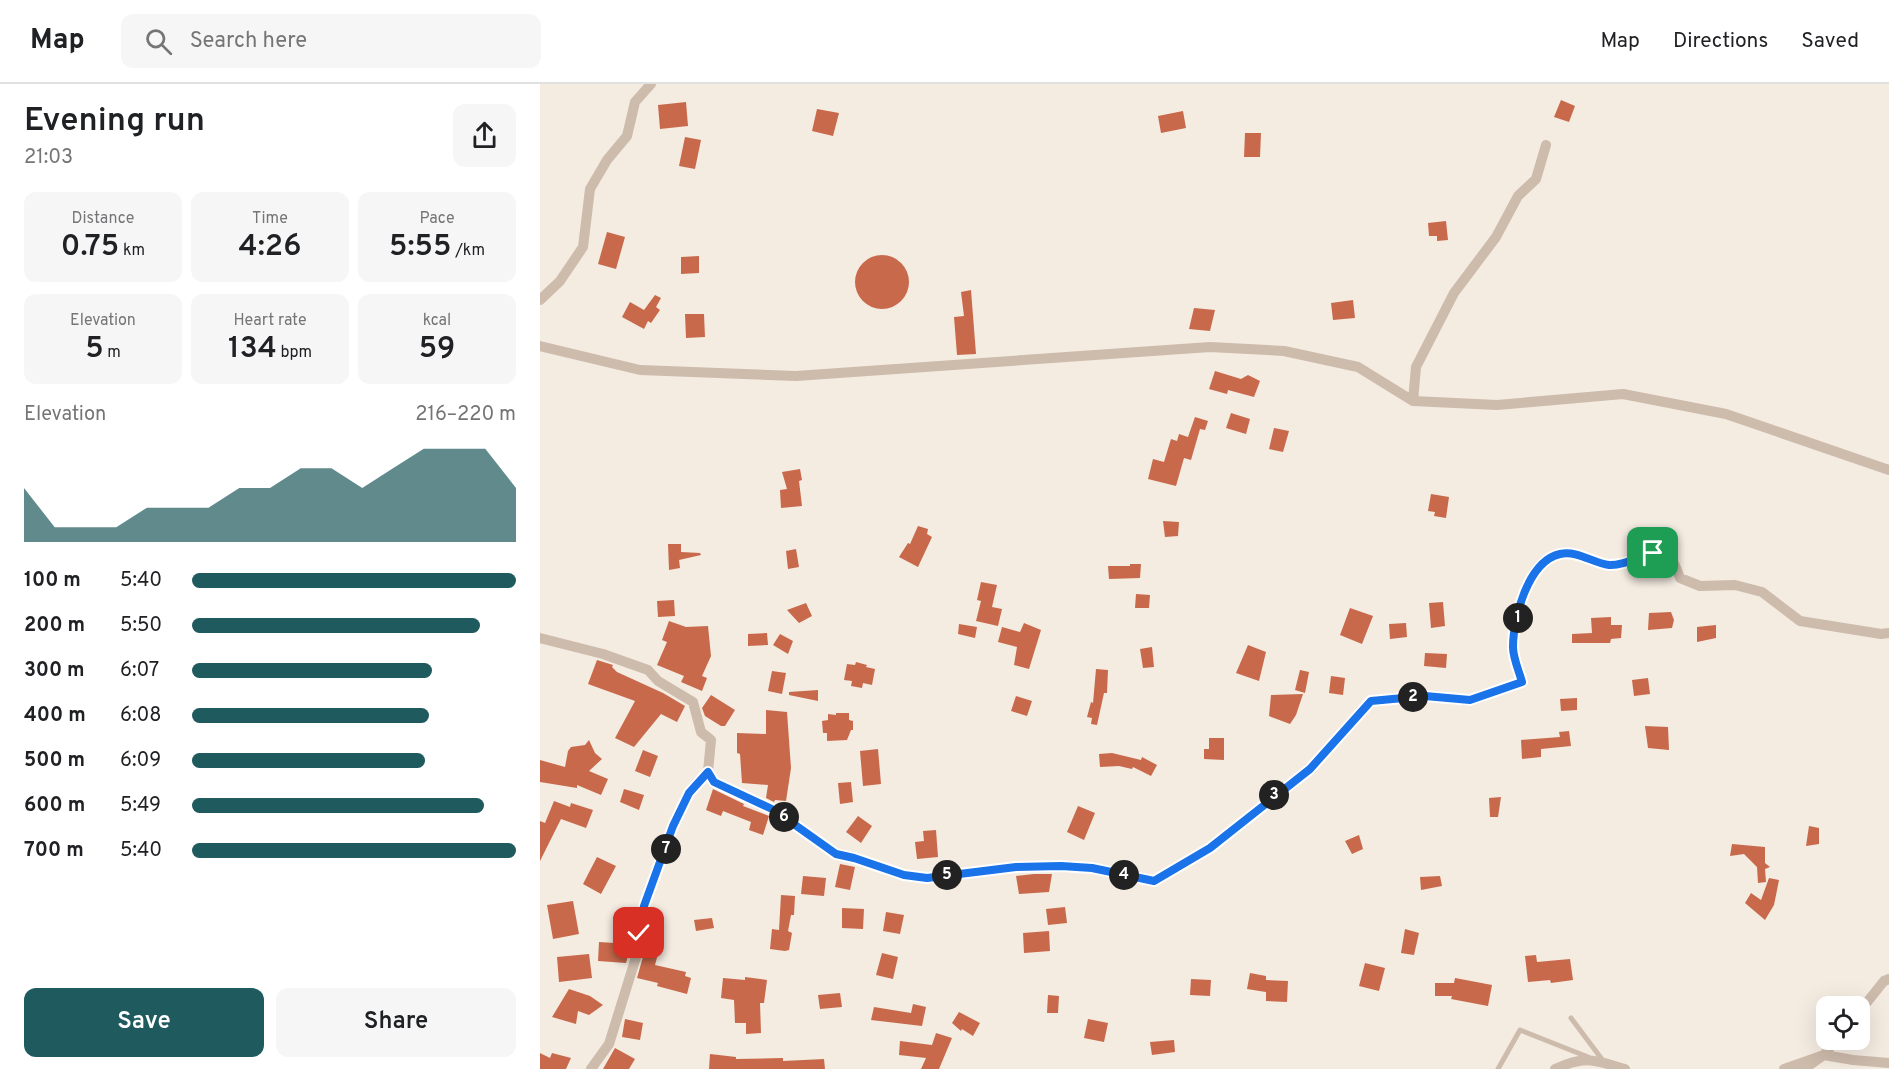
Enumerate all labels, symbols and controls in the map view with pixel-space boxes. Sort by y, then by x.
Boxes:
search box [121,14,541,68]
text: Map [30,23,85,59]
icon: search [142,25,175,58]
text: Search here [190,28,307,55]
text: Map [1600,28,1640,55]
text: Directions [1673,28,1768,55]
text: Saved [1801,28,1859,55]
text: Evening run [24,101,205,143]
button: share [453,104,516,167]
text: 21:03 [24,145,73,171]
text: Distance [72,209,134,229]
text: Time [252,209,288,229]
text: Pace [419,209,455,229]
text: 0.75 [61,229,119,266]
text: 4:26 [239,229,301,266]
text: 5:55 [389,229,451,266]
text: km [119,241,145,261]
text: /km [451,241,485,261]
text: Elevation [70,311,136,331]
text: Heart rate [233,311,307,331]
text: kcal [423,311,451,331]
text: 5 [85,331,104,368]
text: 134 [228,331,277,368]
text: 59 [419,331,455,368]
text: m [104,343,121,363]
text: bpm [277,343,312,363]
text: Elevation [24,402,106,428]
text: 216–220 m [415,402,516,428]
pin [1627,527,1678,578]
icon: arrive [1636,536,1669,569]
text: 100 m [24,568,81,594]
text: 5:40 [120,568,162,594]
pin: 1 [1503,603,1533,633]
text: 1 [1515,608,1521,628]
text: 200 m [24,613,85,639]
text: 5:50 [120,613,162,639]
text: 300 m [24,658,85,684]
text: 6:07 [120,658,159,684]
pin: 2 [1398,682,1428,712]
text: 2 [1408,687,1418,707]
text: 400 m [24,703,86,729]
text: 6:08 [120,703,162,729]
text: 500 m [24,748,85,774]
text: 6:09 [120,748,161,774]
pin: 3 [1259,780,1289,810]
text: 3 [1269,785,1279,805]
text: 600 m [24,793,85,819]
text: 5:49 [120,793,161,819]
pin: 6 [769,802,799,832]
text: 6 [779,807,789,827]
pin: 7 [651,834,681,864]
text: 700 m [24,838,84,864]
text: 5:40 [120,838,162,864]
text: 7 [662,839,670,859]
pin: 5 [932,860,962,890]
pin: 4 [1109,860,1139,890]
text: 5 [942,865,952,885]
text: 4 [1119,865,1129,885]
pin [613,907,664,958]
icon: check [622,916,655,949]
button: Save [24,988,264,1057]
button: Share [276,988,516,1057]
map controls [1816,996,1870,1050]
button: locate [1816,996,1870,1050]

